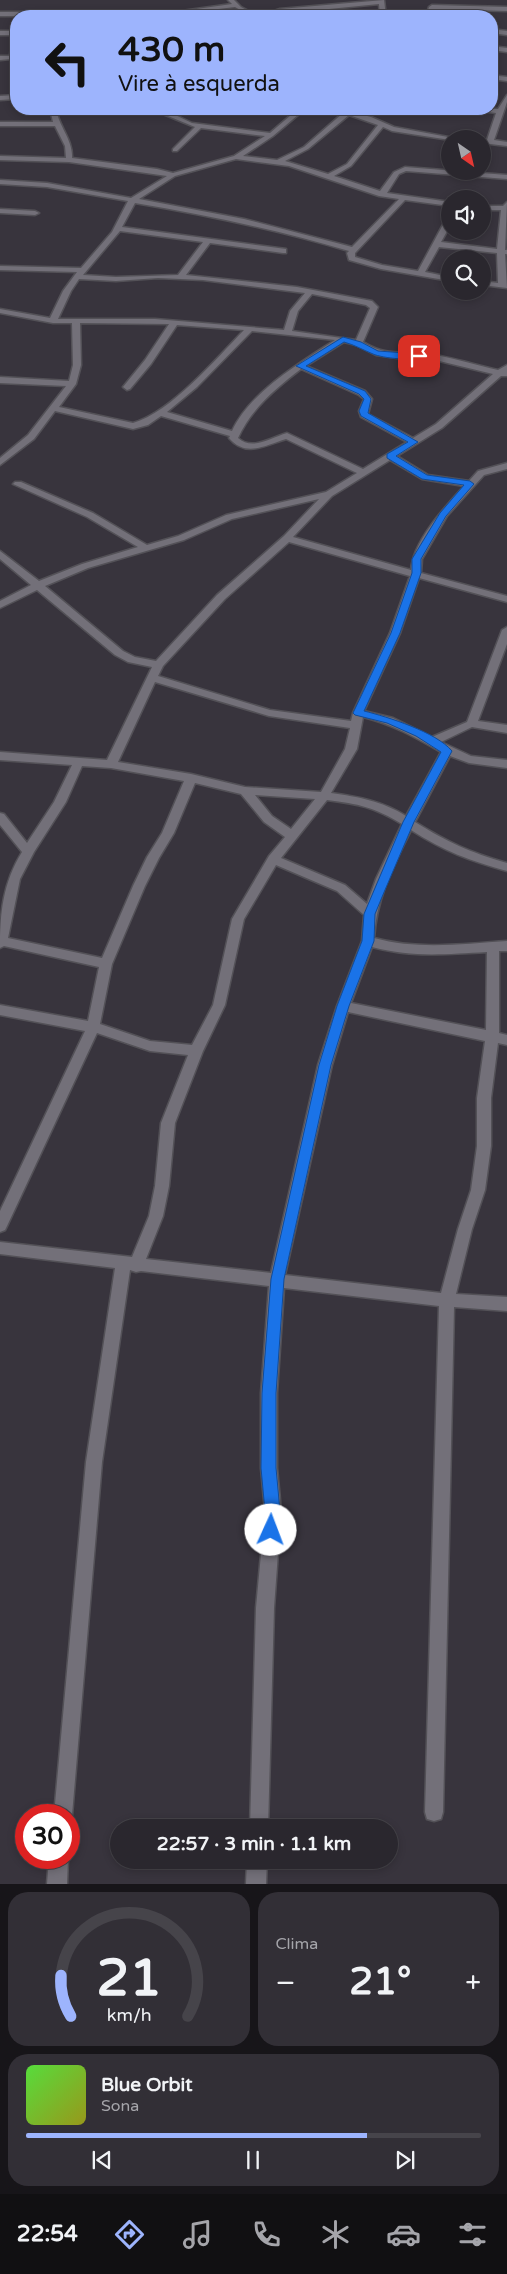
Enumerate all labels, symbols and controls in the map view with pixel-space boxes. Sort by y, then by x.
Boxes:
text: 430 m [118,29,225,71]
icon: left [35,30,100,95]
text: Vire à esquerda [118,71,280,97]
north arrow [441,130,491,180]
map controls [441,130,491,300]
button: sound [441,190,491,240]
button: search [441,250,491,300]
pin [398,335,440,377]
icon: arrive [405,342,433,370]
position arrow [244,1503,296,1555]
speed limit sign: 30 [15,1804,80,1869]
text: 22:57 · 3 min · 1.1 km [157,1833,351,1855]
text: Clima [276,1934,318,1954]
text: 21 [96,1947,161,2010]
text: 21° [349,1959,411,2005]
text: − [276,1966,295,2000]
text: + [465,1966,481,2000]
text: km/h [106,2005,151,2026]
text: Blue Orbit [101,2074,193,2096]
text: Sona [101,2096,139,2116]
icon: previous [88,2146,116,2174]
icon: pause [239,2146,267,2174]
icon: next [391,2146,419,2174]
icon: directions [112,2217,147,2252]
icon: music [180,2217,215,2252]
icon: phone [249,2217,284,2252]
icon: climate [318,2217,353,2252]
icon: car [386,2217,421,2252]
icon: filters [455,2217,490,2252]
text: 22:54 [17,2221,78,2247]

